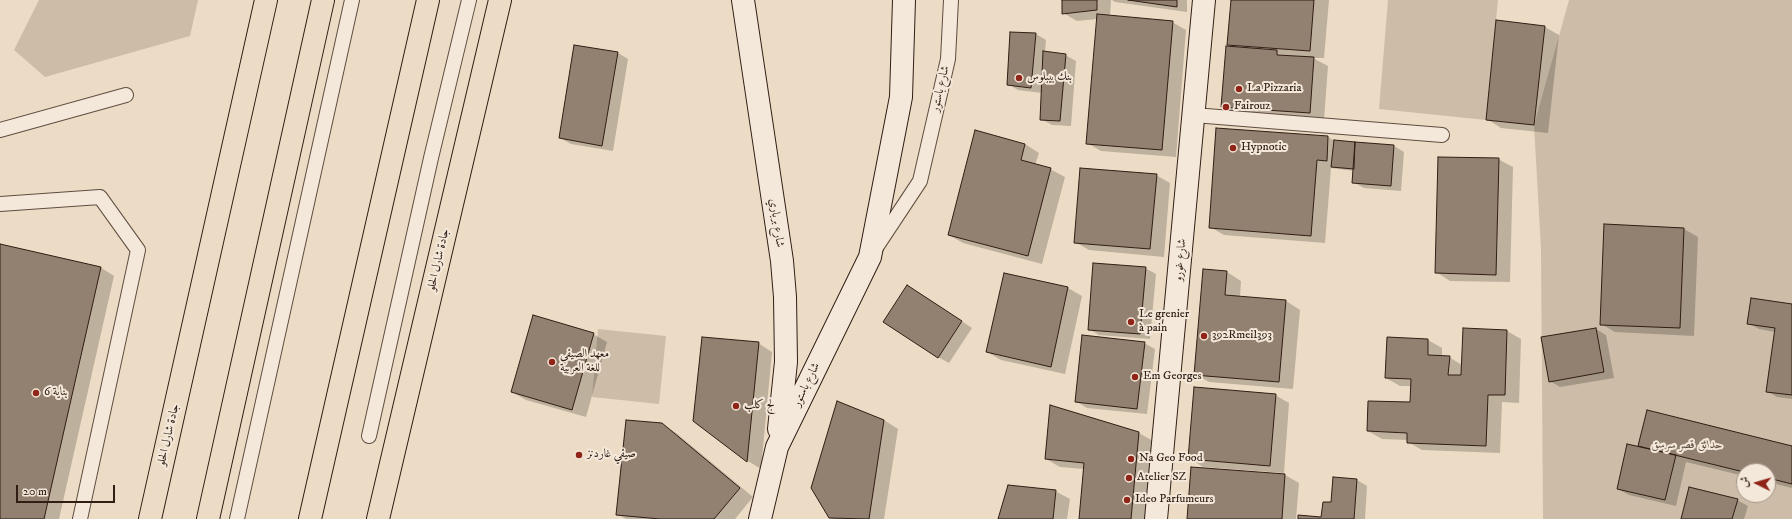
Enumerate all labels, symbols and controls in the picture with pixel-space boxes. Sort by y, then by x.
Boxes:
street label: شارع باستور [929,64,953,114]
place label: بنك بيبلوس [1027,71,1072,85]
marker: بنك بيبلوس [1014,73,1024,83]
place label: La Pizzaria [1247,82,1302,96]
marker: La Pizzaria [1234,84,1244,94]
place label: Fairouz [1234,100,1270,114]
marker: Fairouz [1221,102,1231,112]
place label: Hypnotic [1241,141,1287,155]
marker: Hypnotic [1228,143,1238,153]
street label: شارع برباري [765,198,787,248]
street label: جادة شارل الحلو [425,227,453,293]
street label: شارع غورو [1172,238,1190,282]
place label: Le grenier à pain [1139,308,1189,336]
marker: Le grenier à pain [1126,317,1136,327]
place label: 392Rmeil393 [1212,329,1272,343]
marker: 392Rmeil393 [1199,331,1209,341]
place label: معهد الصيفي للغة العربية [560,348,609,376]
marker: معهد الصيفي للغة العربية [547,357,557,367]
street label: شارع باستور [790,361,824,409]
place label: Em Georges [1143,370,1202,384]
marker: Em Georges [1130,372,1140,382]
place label: بناية 6 [44,386,67,400]
marker: بناية 6 [31,388,41,398]
place label: لج كلب [744,399,775,413]
marker: لج كلب [731,401,741,411]
street label: جادة شارل الحلو [155,402,183,468]
park label: حدائق قصر سرسق [1651,439,1723,453]
place label: صيفي غاردنز [587,448,636,462]
marker: صيفي غاردنز [574,450,584,460]
place label: Na Geo Food [1139,452,1203,466]
marker: Na Geo Food [1126,454,1136,464]
north arrow [1736,463,1776,503]
place label: Atelier SZ [1137,471,1186,485]
marker: Atelier SZ [1124,473,1134,483]
text: ش [1738,476,1752,488]
scale bar [18,477,117,503]
text: 20 m [23,484,47,499]
place label: Ideo Parfumeurs [1135,493,1214,507]
marker: Ideo Parfumeurs [1122,495,1132,505]

